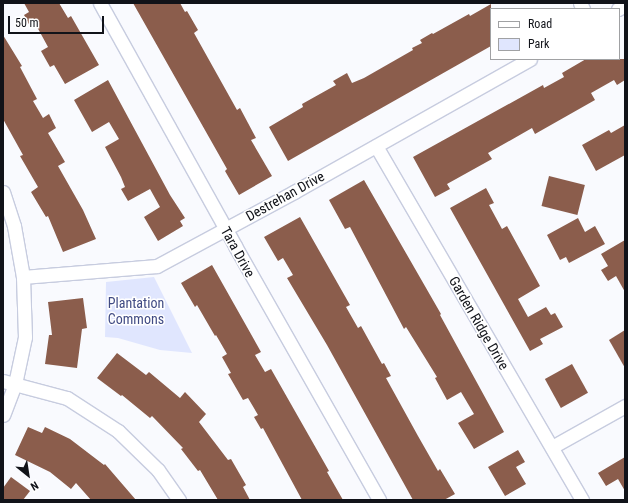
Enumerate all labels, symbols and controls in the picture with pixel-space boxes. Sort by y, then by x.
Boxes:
scale bar [10,8,106,34]
legend [490,8,620,60]
text: 50 m [15,16,39,30]
text: Road [528,17,552,31]
text: Park [528,37,549,51]
street label: Destrehan Drive [243,168,327,224]
street label: Tara Drive [217,224,259,280]
street label: Garden Ridge Drive [446,273,512,373]
park label: Plantation Commons [108,295,164,328]
north arrow [8,455,48,495]
text: N [28,479,40,493]

